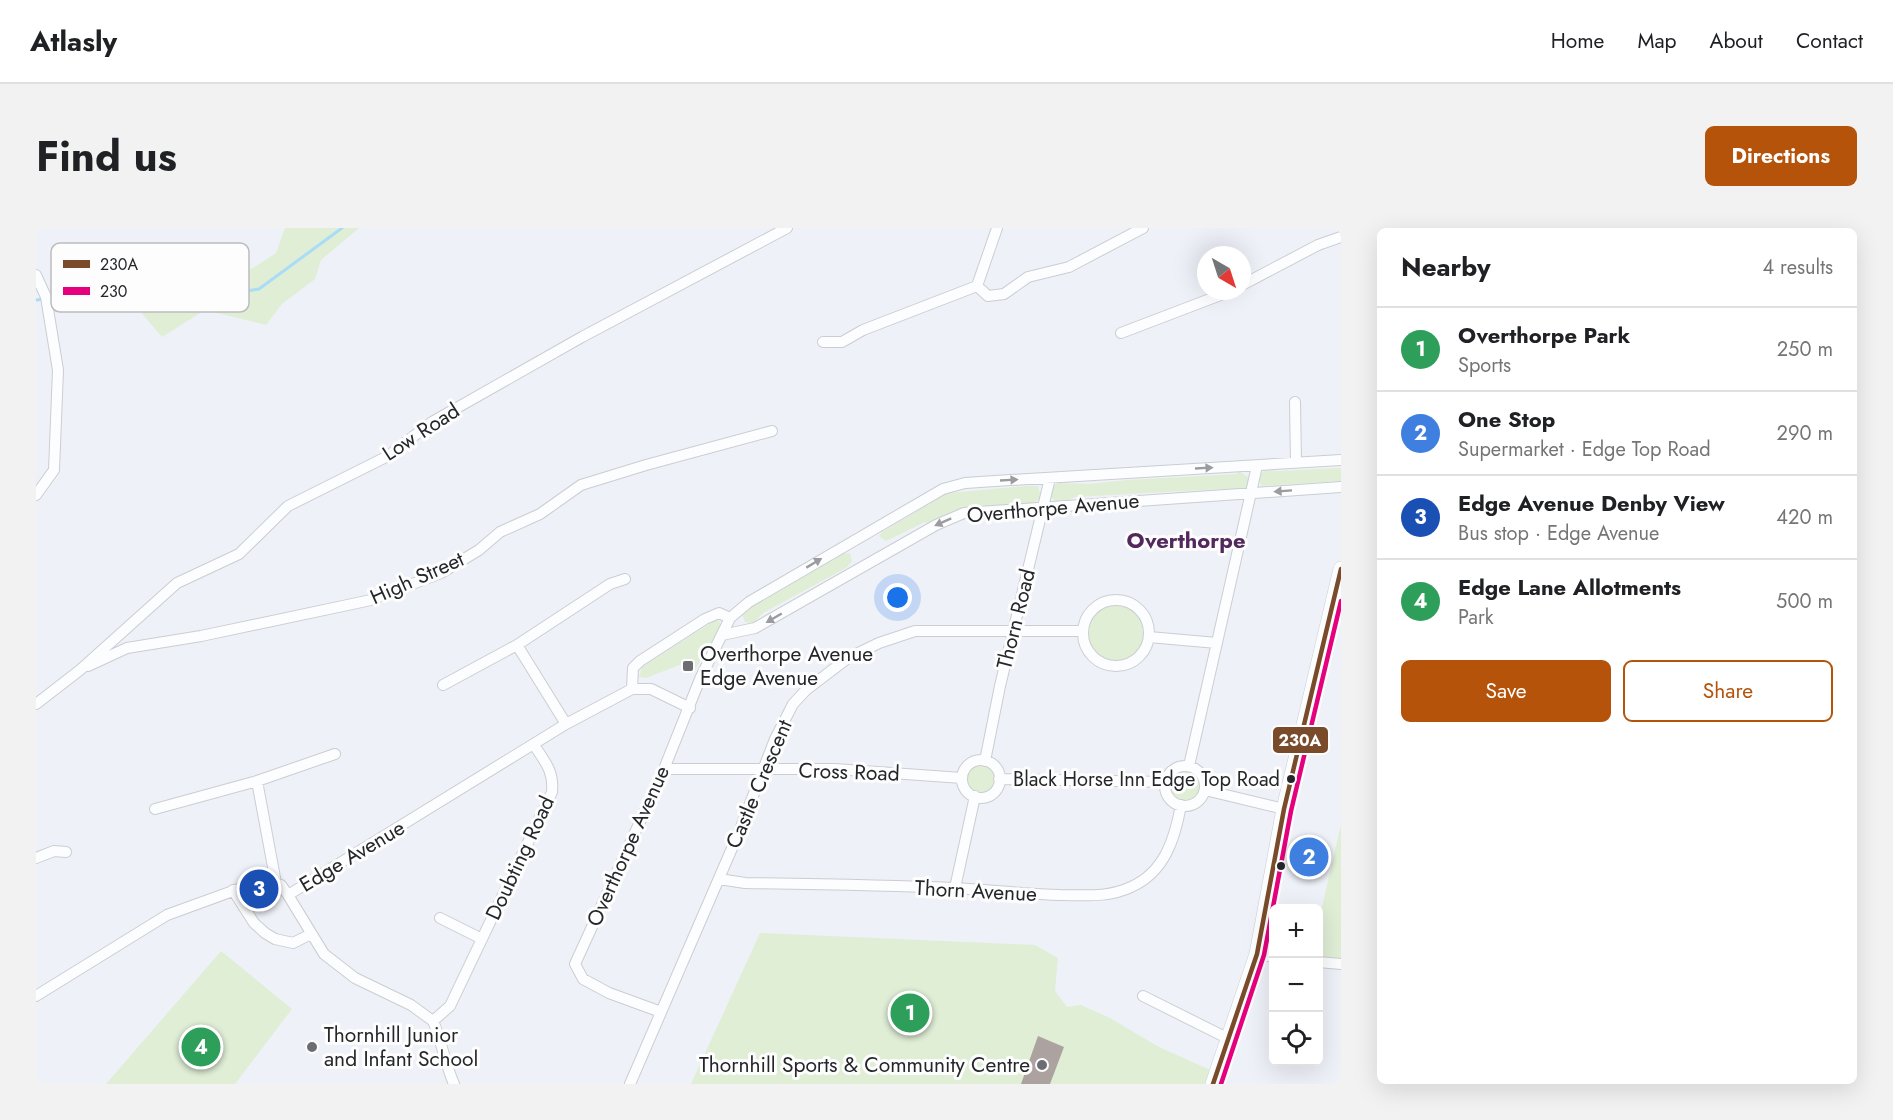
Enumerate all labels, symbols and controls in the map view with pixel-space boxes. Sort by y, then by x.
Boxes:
text: Atlasly [30,21,117,62]
text: Home [1551,26,1604,56]
text: Map [1637,26,1677,56]
text: About [1710,26,1763,56]
text: Contact [1796,26,1863,56]
text: Find us [36,126,177,187]
button: Directions [1705,126,1857,186]
legend [51,243,249,312]
north arrow [1197,246,1251,300]
text: Nearby [1401,248,1490,286]
text: 230A [100,253,138,276]
text: 4 results [1762,253,1833,282]
text: 230 [100,280,127,303]
text: Overthorpe Park [1458,319,1630,351]
text: 1 [1415,335,1426,364]
text: 250 m [1777,335,1833,364]
text: Sports [1458,351,1511,380]
street label: Low Road [377,396,465,468]
text: One Stop [1458,403,1555,435]
text: 2 [1414,419,1427,448]
text: 290 m [1777,419,1833,448]
text: Supermarket · Edge Top Road [1458,435,1711,464]
one-way arrow [1194,464,1213,473]
one-way arrow [1000,475,1019,484]
street label: Overthorpe Avenue [965,485,1141,530]
one-way arrow [1273,486,1292,495]
text: Edge Avenue Denby View [1458,487,1725,519]
text: 3 [1414,503,1427,532]
text: 420 m [1776,503,1833,532]
one-way arrow [935,517,952,526]
text: Bus stop · Edge Avenue [1458,519,1659,548]
district label: Overthorpe [1126,524,1246,556]
street label: High Street [365,544,469,612]
one-way arrow [806,558,822,569]
street label: Thorn Road [989,566,1043,672]
text: Edge Lane Allotments [1458,571,1681,603]
your location [883,583,912,612]
text: 4 [1414,587,1427,616]
text: 500 m [1776,587,1833,616]
text: Park [1458,603,1494,632]
one-way arrow [766,612,782,623]
place label: Overthorpe Avenue Edge Avenue [700,639,873,693]
marker: Overthorpe Avenue Edge Avenue [681,659,695,673]
button: Save [1401,660,1611,722]
button: Share [1623,660,1833,722]
street label: Castle Crescent [718,715,800,853]
line badge: 230A [1272,726,1329,754]
text: 230A [1279,729,1322,752]
street label: Cross Road [798,755,900,789]
street label: Overthorpe Avenue [579,761,677,931]
place label: Black Horse Inn Edge Top Road [1013,765,1280,794]
marker: Black Horse Inn Edge Top Road [1285,773,1297,785]
street label: Doubting Road [478,791,562,925]
street label: Edge Avenue [294,813,410,899]
pin: 2 [1290,834,1328,880]
unlabelled marker [1275,860,1287,872]
pin: 3 [240,866,278,912]
street label: Thorn Avenue [914,873,1038,909]
map controls [1269,904,1323,1066]
button: + [1269,904,1323,958]
button: − [1269,958,1323,1012]
pin: 1 [890,990,930,1036]
button: locate [1269,1012,1323,1066]
place label: Thornhill Junior and Infant School [324,1020,478,1074]
pin: 4 [182,1024,220,1070]
marker: Thornhill Junior and Infant School [305,1040,319,1054]
place label: Thornhill Sports & Community Centre [699,1050,1030,1080]
marker: Thornhill Sports & Community Centre [1035,1058,1049,1072]

